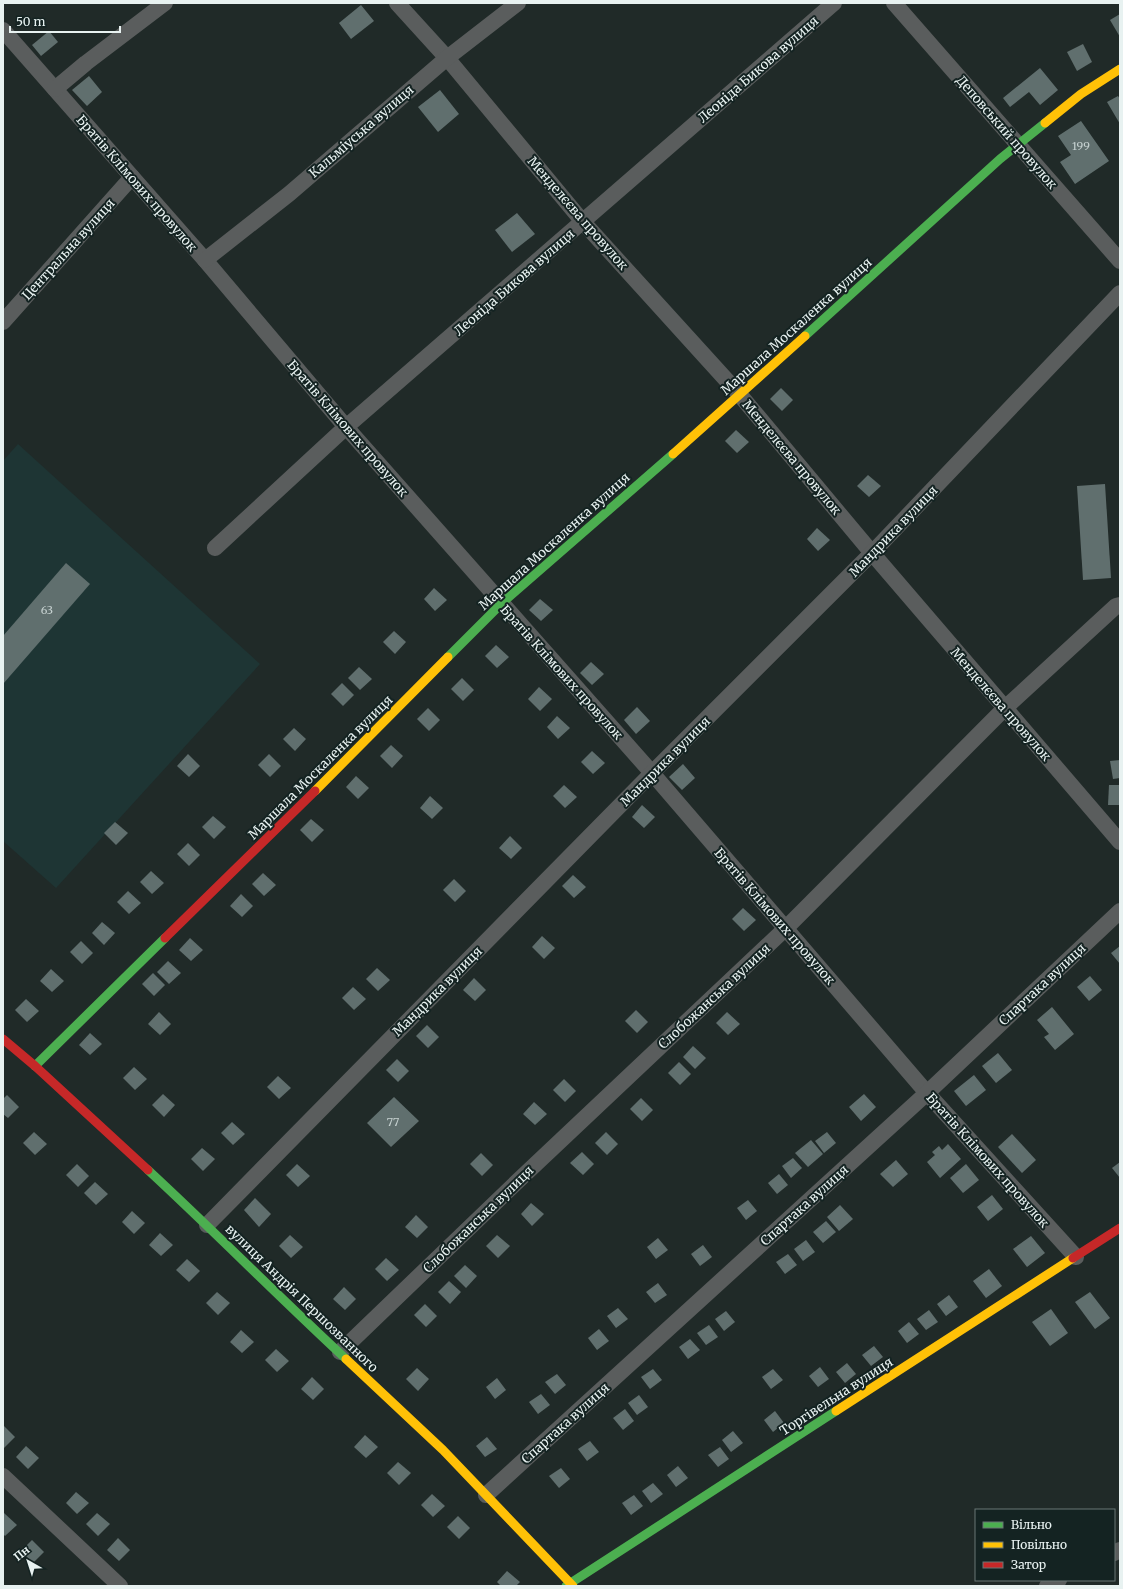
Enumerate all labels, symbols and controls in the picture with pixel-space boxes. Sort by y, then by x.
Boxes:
scale bar [10,8,120,34]
street label: Леоніда Бикова вулиця [695,12,822,126]
text: 50 m [16,14,45,29]
street label: Деповський провулок [953,72,1061,193]
street label: Кальміуська вулиця [306,81,417,181]
street label: Братів Клімових провулок [73,111,201,256]
house number: 199 [1072,139,1090,153]
street label: Менделєєва провулок [524,153,632,274]
street label: Центральна вулиця [18,195,119,304]
street label: Леоніда Бикова вулиця [451,225,578,339]
street label: Маршала Москаленка вулиця [717,254,876,399]
street label: Братів Клімових провулок [284,356,412,501]
street label: Менделєєва провулок [738,396,845,519]
street label: Маршала Москаленка вулиця [475,469,634,614]
street label: Мандрика вулиця [846,482,941,580]
street label: Братів Клімових провулок [496,601,627,744]
house number: 63 [41,603,53,617]
street label: Менделєєва провулок [947,644,1055,765]
street label: Маршала Москаленка вулиця [245,691,396,843]
street label: Мандрика вулиця [617,713,714,810]
street label: Братів Клімових провулок [711,844,839,989]
street label: Спартака вулиця [995,939,1090,1029]
street label: Слобожанська вулиця [655,940,774,1053]
street label: Мандрика вулиця [389,943,486,1040]
street label: Братів Клімових провулок [922,1089,1053,1232]
house number: 77 [387,1115,399,1129]
street label: Спартака вулиця [757,1161,852,1249]
street label: Слобожанська вулиця [420,1162,537,1277]
street label: вулиця Андрія Першозванного [222,1221,382,1376]
street label: Торгівельна вулиця [776,1353,896,1439]
street label: Спартака вулиця [518,1379,613,1467]
legend [975,1509,1115,1581]
text: Вільно [1011,1517,1052,1532]
text: Повільно [1011,1537,1067,1552]
north arrow [8,1541,48,1581]
text: Пн [11,1542,33,1564]
text: Затор [1011,1557,1046,1572]

